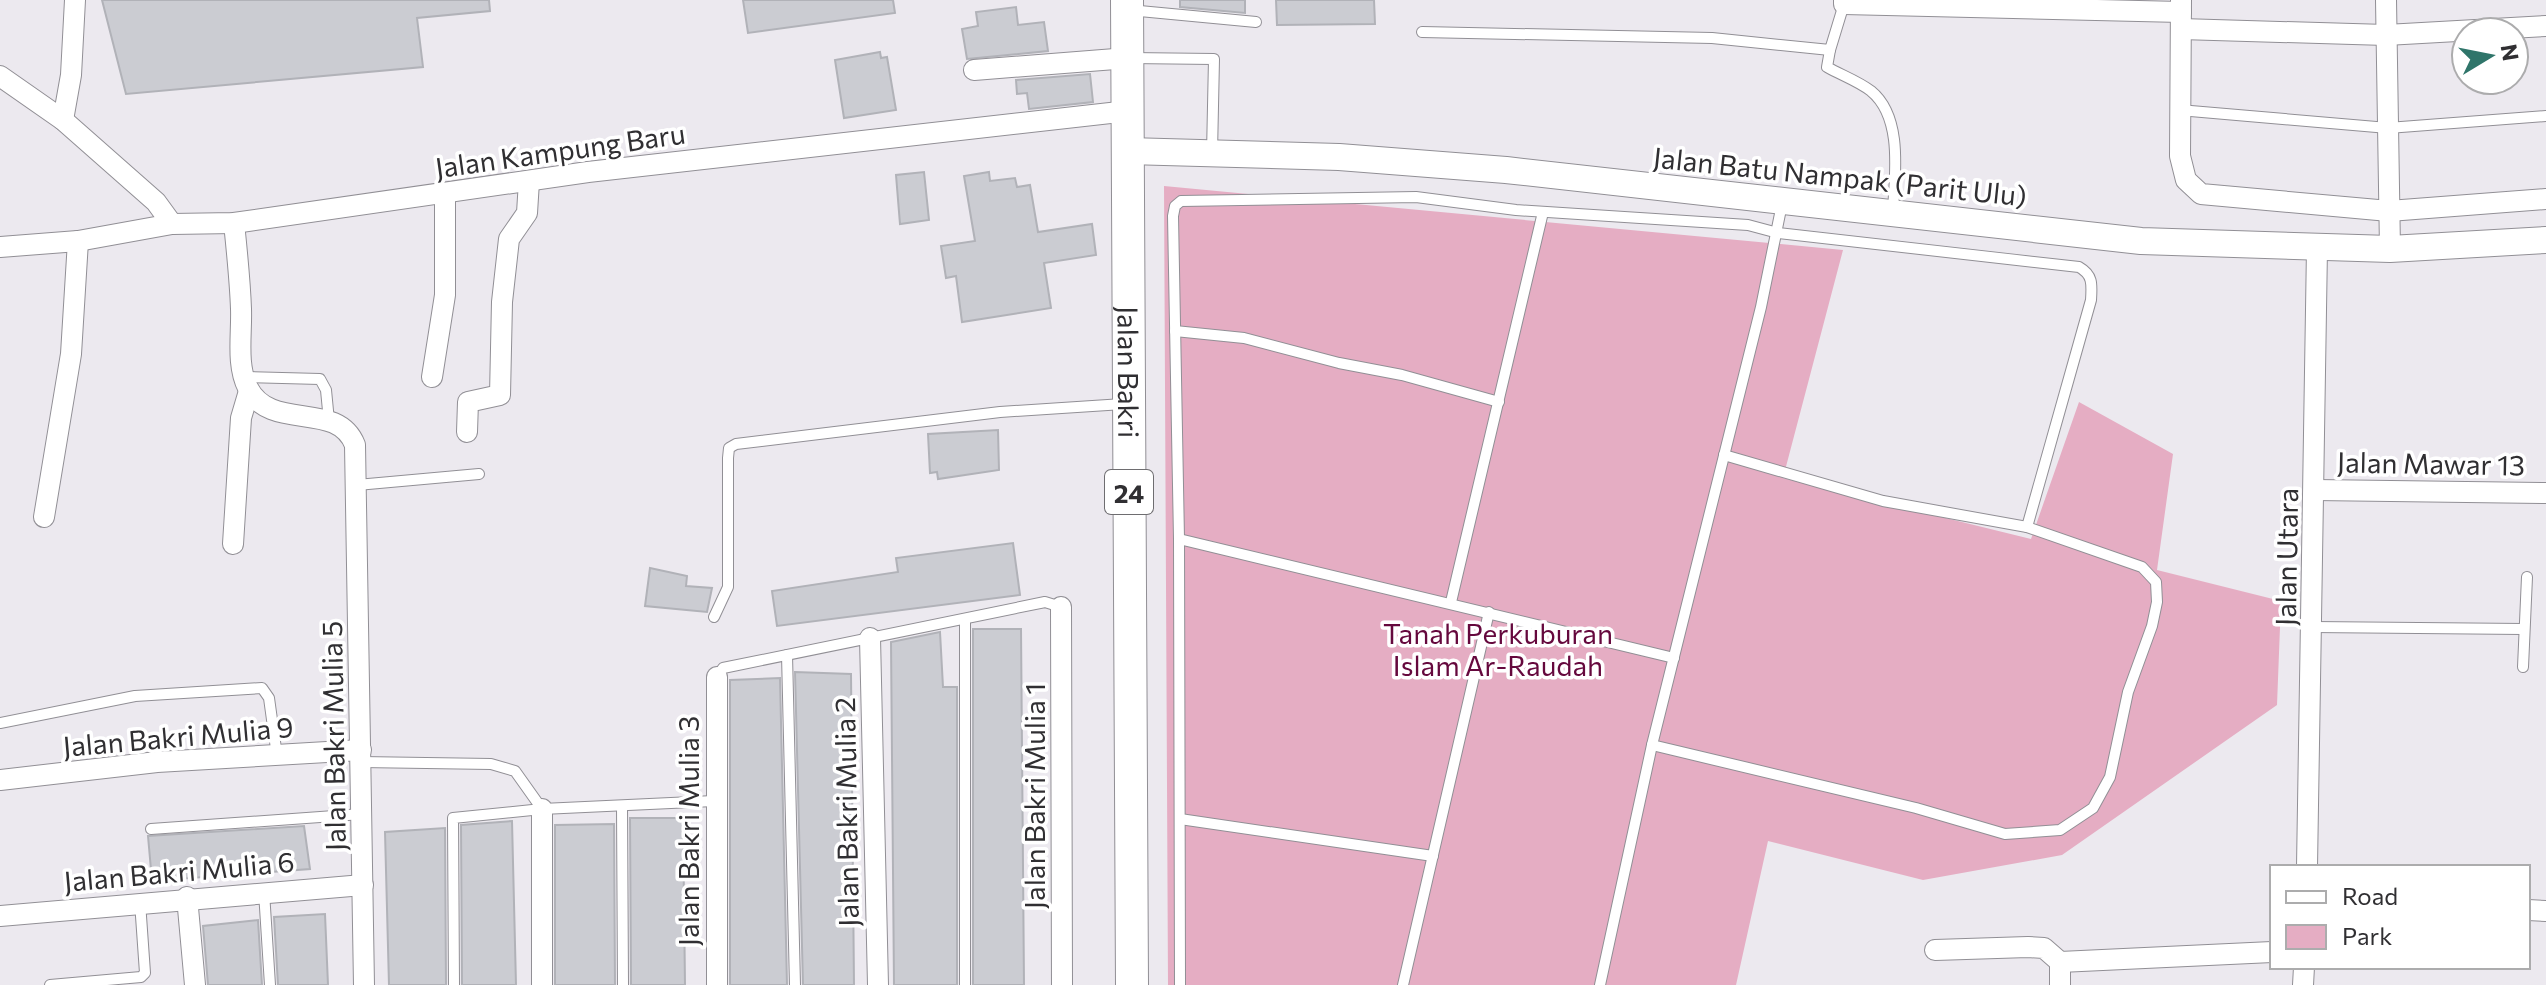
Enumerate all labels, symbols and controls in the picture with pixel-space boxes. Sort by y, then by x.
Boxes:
north arrow [2450,16,2530,96]
text: N [2495,42,2525,63]
street label: Jalan Kampung Baru [433,116,687,184]
street label: Jalan Batu Nampak (Parit Ulu) [1652,139,2028,213]
street label: Jalan Bakri [1112,306,1146,438]
street label: Jalan Mawar 13 [2337,444,2525,482]
road number: 24 [1105,470,1153,514]
street label: Jalan Utara [2268,488,2304,626]
park label: Tanah Perkuburan Islam Ar-Raudah [1383,616,1613,682]
street label: Jalan Bakri Mulia 5 [314,621,352,851]
street label: Jalan Bakri Mulia 1 [1017,683,1051,909]
street label: Jalan Bakri Mulia 2 [827,697,865,927]
street label: Jalan Bakri Mulia 9 [61,709,295,763]
street label: Jalan Bakri Mulia 3 [671,716,705,946]
street label: Jalan Bakri Mulia 6 [62,844,296,898]
legend [2270,865,2530,969]
text: Road [2342,881,2398,910]
text: Park [2342,921,2392,950]

